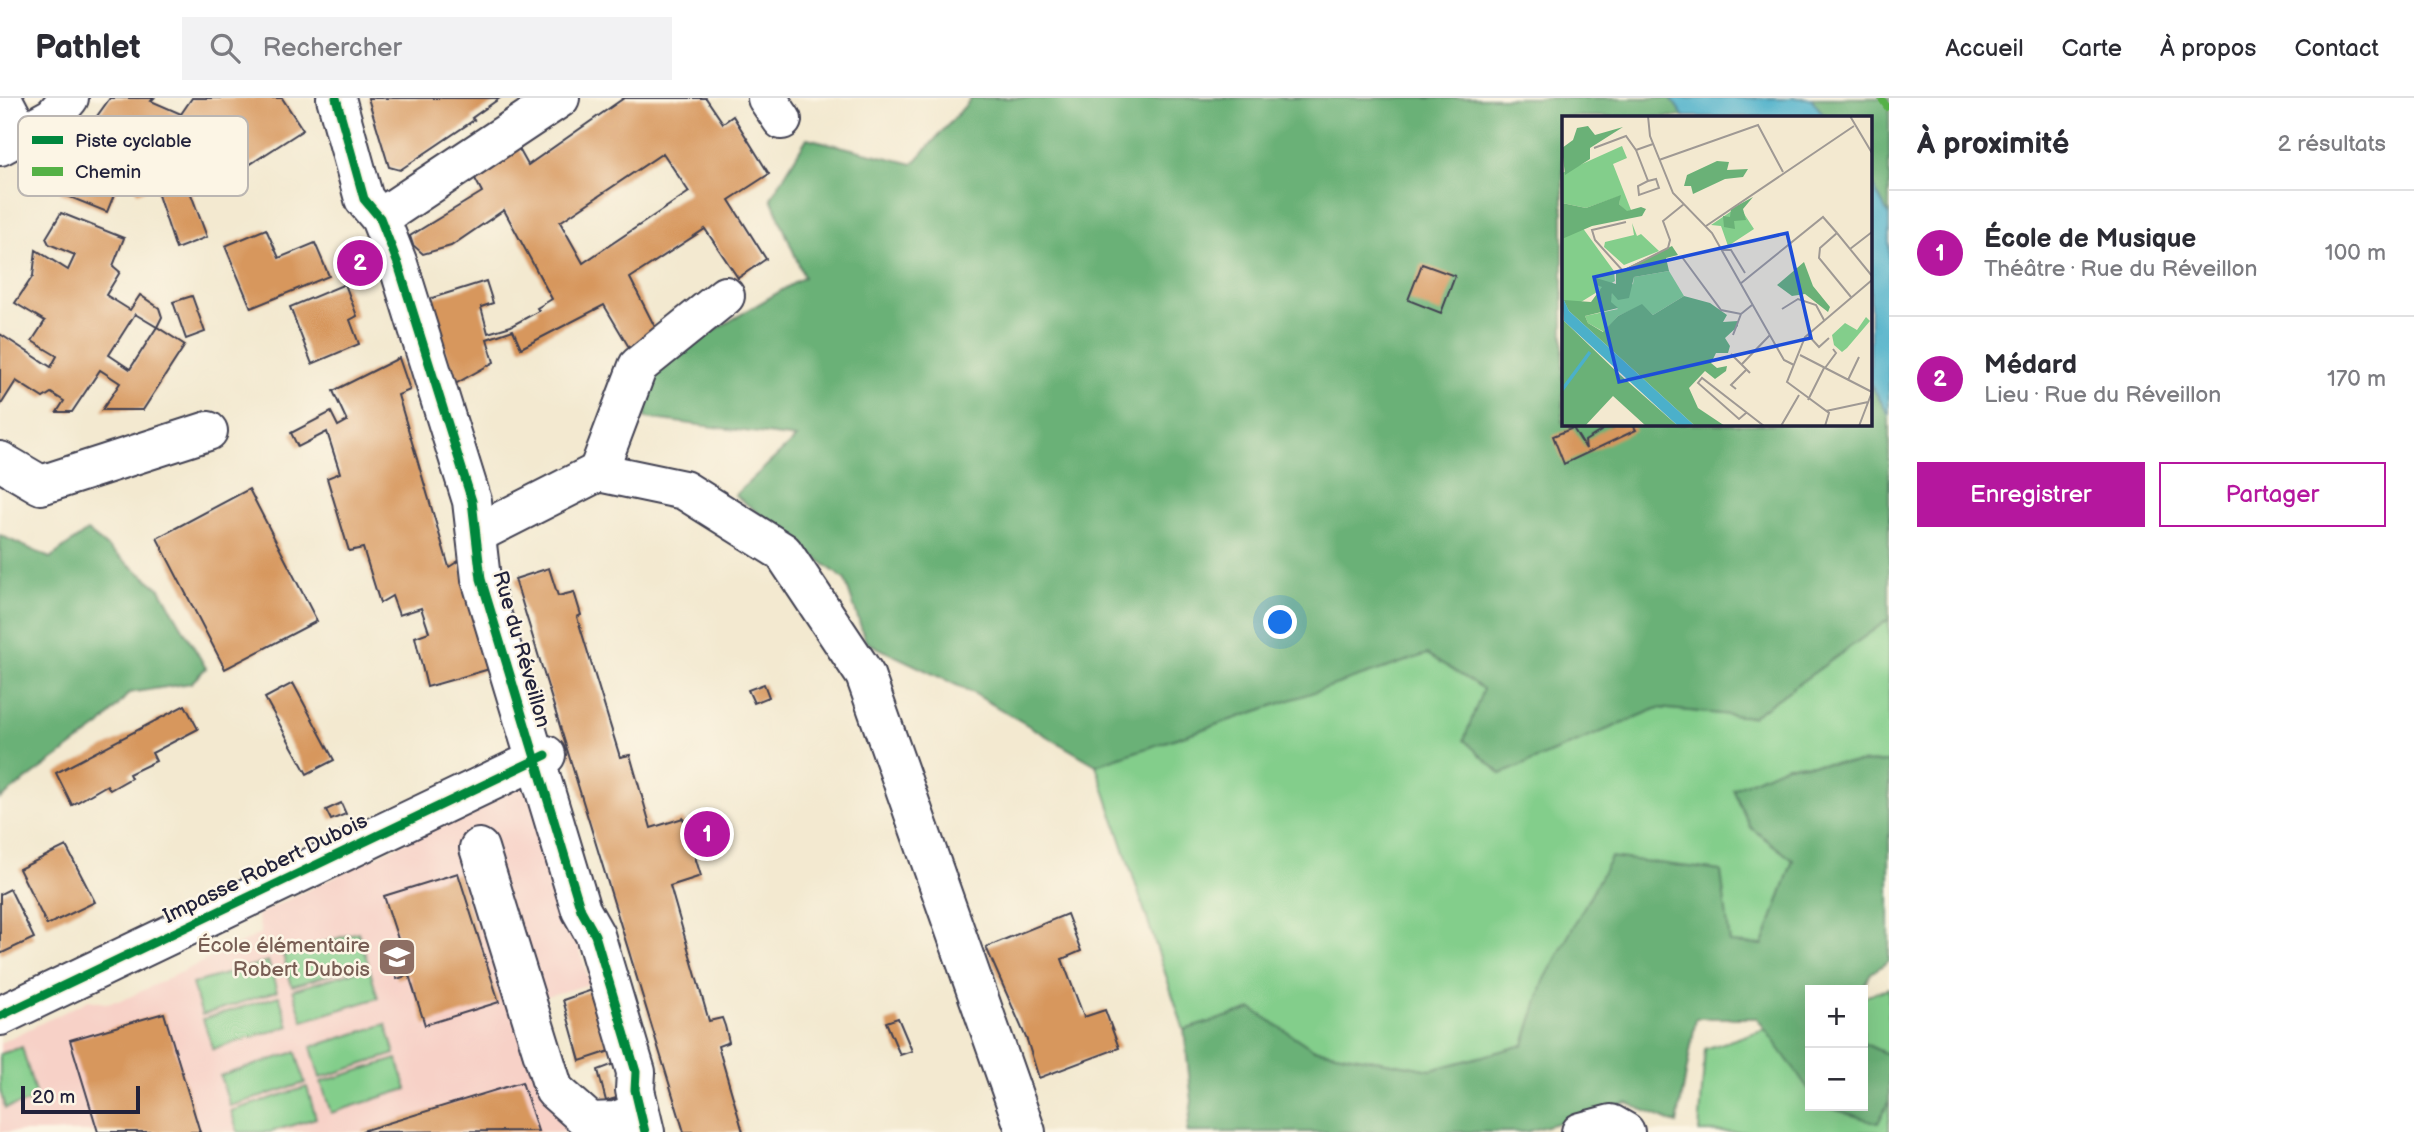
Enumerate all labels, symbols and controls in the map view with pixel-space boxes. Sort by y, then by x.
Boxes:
search box [182,17,672,80]
text: Pathlet [35,28,140,68]
icon: search [206,29,244,67]
text: Rechercher [262,33,402,64]
text: Accueil [1945,34,2024,63]
text: Carte [2062,34,2122,63]
text: À propos [2160,34,2256,63]
text: Contact [2294,34,2379,63]
legend [18,116,248,196]
inset map [1562,116,1871,425]
text: À proximité [1917,126,2069,162]
text: Piste cyclable [75,130,192,153]
text: 2 résultats [2278,130,2386,158]
text: Chemin [75,161,141,184]
text: École de Musique [1984,224,2196,255]
pin: 2 [337,237,383,289]
text: 1 [1935,239,1945,267]
text: 100 m [2325,239,2386,267]
text: Théâtre · Rue du Réveillon [1984,255,2258,283]
text: Médard [1984,350,2077,381]
text: 2 [1933,365,1947,393]
text: 170 m [2327,365,2386,393]
text: Lieu · Rue du Réveillon [1984,381,2221,409]
button: Enregistrer [1917,462,2145,527]
button: Partager [2159,462,2386,527]
street label: Rue du Réveillon [487,568,556,730]
your location [1263,605,1297,639]
street label: Impasse Robert Dubois [159,808,371,929]
pin: 1 [684,808,730,860]
place label: École élémentaire Robert Dubois [197,933,370,982]
school or university icon: École élémentaire Robert Dubois [376,936,418,978]
map controls [1805,985,1868,1111]
button: + [1805,985,1868,1048]
button: − [1805,1048,1868,1111]
scale bar [21,1083,140,1115]
text: 20 m [32,1086,75,1109]

